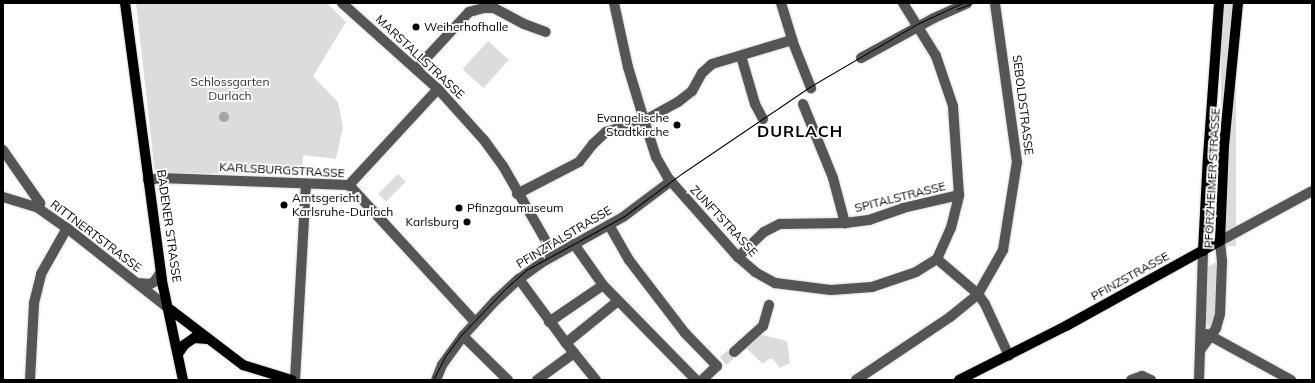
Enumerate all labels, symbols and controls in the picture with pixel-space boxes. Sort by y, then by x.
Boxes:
street label: MARSTALLSTRASSE [373,12,467,102]
place label: Weiherhofhalle [424,20,508,34]
marker: Weiherhofhalle [411,22,421,32]
street label: SEBOLDSTRASSE [1010,54,1036,156]
park label: Schlossgarten Durlach [191,75,269,103]
street label: PFORZHEIMER STRASSE [1201,107,1223,249]
place label: Evangelische Stadtkirche [597,111,669,139]
marker: Evangelische Stadtkirche [672,120,682,130]
district label: DURLACH [757,121,843,141]
street label: KARLSBURGSTRASSE [219,160,345,180]
street label: BADENER STRASSE [154,169,184,283]
street label: SPITALSTRASSE [853,179,947,215]
street label: ZUNFTSTRASSE [687,182,761,260]
place label: Amtsgericht Karlsruhe-Durlach [292,191,393,219]
street label: RITTNERTSTRASSE [48,197,144,275]
marker: Amtsgericht Karlsruhe-Durlach [279,200,289,210]
place label: Pfinzgaumuseum [467,201,564,215]
marker: Pfinzgaumuseum [454,203,464,213]
street label: PFINZTALSTRASSE [514,203,614,271]
place label: Karlsburg [405,215,459,229]
marker: Karlsburg [462,217,472,227]
street label: PFINZSTRASSE [1088,249,1172,303]

